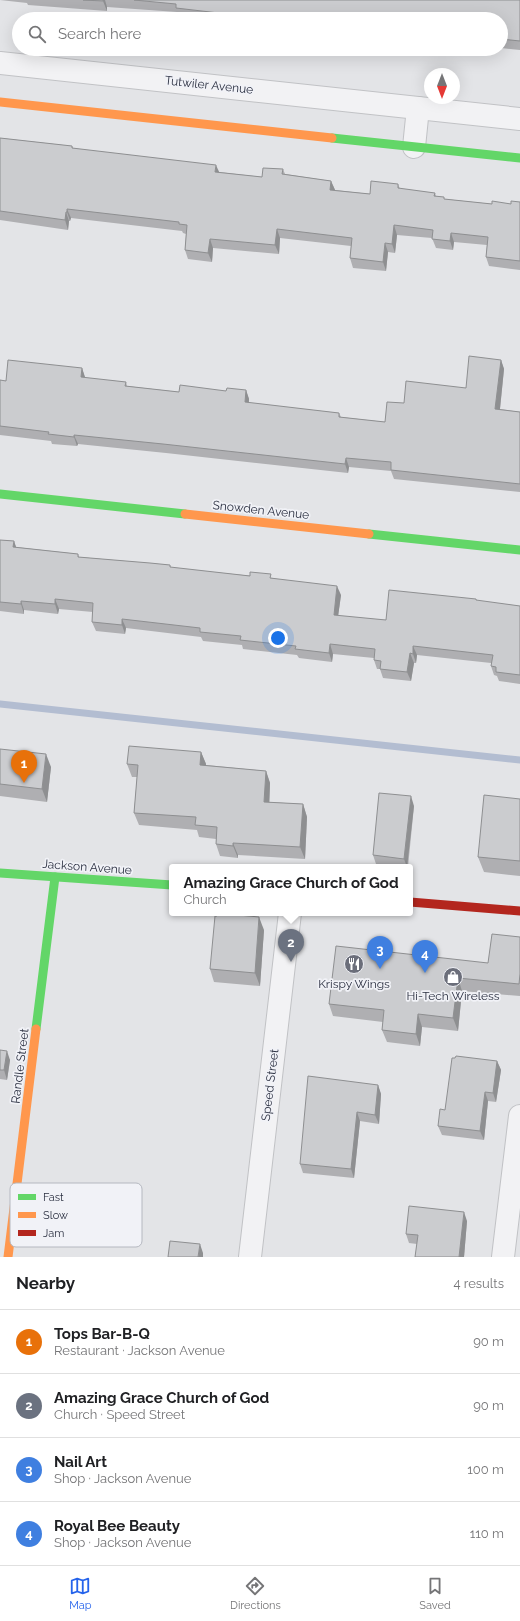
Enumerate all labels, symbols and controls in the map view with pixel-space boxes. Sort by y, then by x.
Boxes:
search box [12,12,508,56]
icon: search [26,23,48,45]
text: Search here [58,25,141,43]
north arrow [424,68,460,104]
street label: Tutwiler Avenue [164,73,254,97]
street label: Snowden Avenue [212,498,310,522]
your location [268,628,288,648]
pin: 1 [11,750,37,783]
street label: Jackson Avenue [42,857,132,877]
popup [169,864,413,916]
text: Amazing Grace Church of God [183,874,399,892]
text: Church [183,892,227,907]
pin: 2 [278,929,304,962]
pin: 3 [367,936,393,969]
pin: 4 [412,940,438,973]
restaurant icon: Krispy Wings [343,953,365,975]
shop icon: Hi-Tech Wireless [442,966,464,988]
place label: Krispy Wings [318,977,390,991]
place label: Hi-Tech Wireless [406,989,500,1003]
street label: Randle Street [8,1028,32,1104]
street label: Speed Street [259,1048,281,1122]
legend [10,1183,142,1247]
text: Fast [43,1191,64,1204]
text: Slow [43,1209,68,1222]
text: Jam [43,1227,64,1240]
text: Nearby [16,1273,75,1293]
text: 4 results [453,1276,504,1291]
text: Tops Bar-B-Q [54,1325,150,1343]
text: 1 [26,1334,32,1349]
text: 90 m [473,1334,504,1349]
text: Restaurant · Jackson Avenue [54,1343,225,1358]
text: Amazing Grace Church of God [54,1389,269,1407]
text: 2 [25,1398,33,1413]
text: 90 m [473,1398,504,1413]
text: Church · Speed Street [54,1407,185,1422]
text: Nail Art [54,1453,107,1471]
text: 3 [25,1462,33,1477]
text: 100 m [467,1462,504,1477]
text: Shop · Jackson Avenue [54,1471,191,1486]
text: Royal Bee Beauty [54,1517,180,1535]
text: 4 [25,1526,33,1541]
text: 110 m [470,1526,504,1541]
text: Shop · Jackson Avenue [54,1535,191,1550]
tab: Map [69,1575,92,1612]
tab: Directions [230,1575,281,1612]
tab: Saved [419,1575,451,1612]

